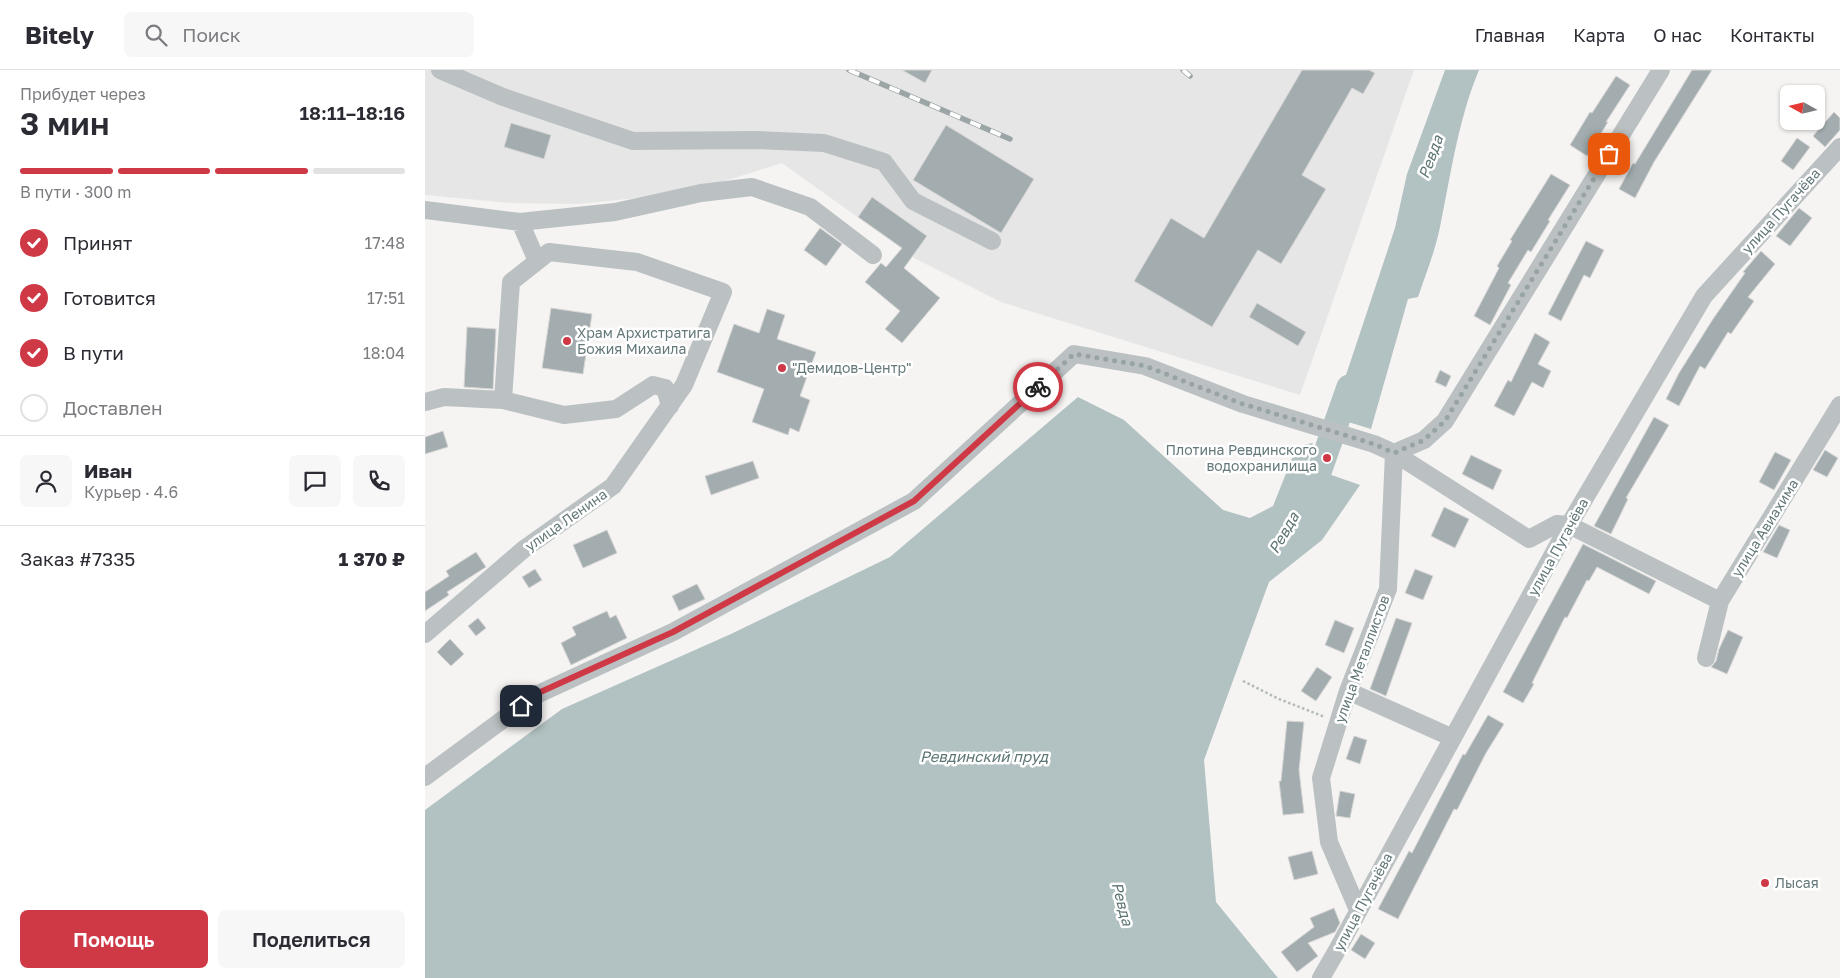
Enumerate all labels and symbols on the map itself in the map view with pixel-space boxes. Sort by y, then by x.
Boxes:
north arrow [1780,85,1825,130]
water label: Ревда [1414,132,1446,181]
pin [1588,133,1630,175]
street label: улица Пугачёва [1738,165,1823,257]
place label: Храм Архистратига Божия Михаила [577,324,711,357]
marker: Храм Архистратига Божия Михаила [561,335,573,347]
place label: "Демидов-Центр" [792,359,911,376]
marker: "Демидов-Центр" [776,362,788,374]
courier [1013,362,1063,412]
place label: Плотина Ревдинского водохранилища [1166,441,1317,474]
marker: Плотина Ревдинского водохранилища [1321,452,1333,464]
street label: улица Авиахима [1728,476,1802,580]
street label: улица Ленина [521,485,610,554]
street label: улица Пугачёва [1524,495,1591,598]
water label: Ревда [1264,508,1302,556]
street label: улица Металлистов [1331,593,1393,725]
pin [500,685,542,727]
water label: Ревдинский пруд [920,747,1049,766]
street label: улица Пугачёва [1330,850,1396,954]
place label: Лысая [1775,874,1819,891]
marker: Лысая [1759,877,1771,889]
water label: Ревда [1109,880,1138,928]

